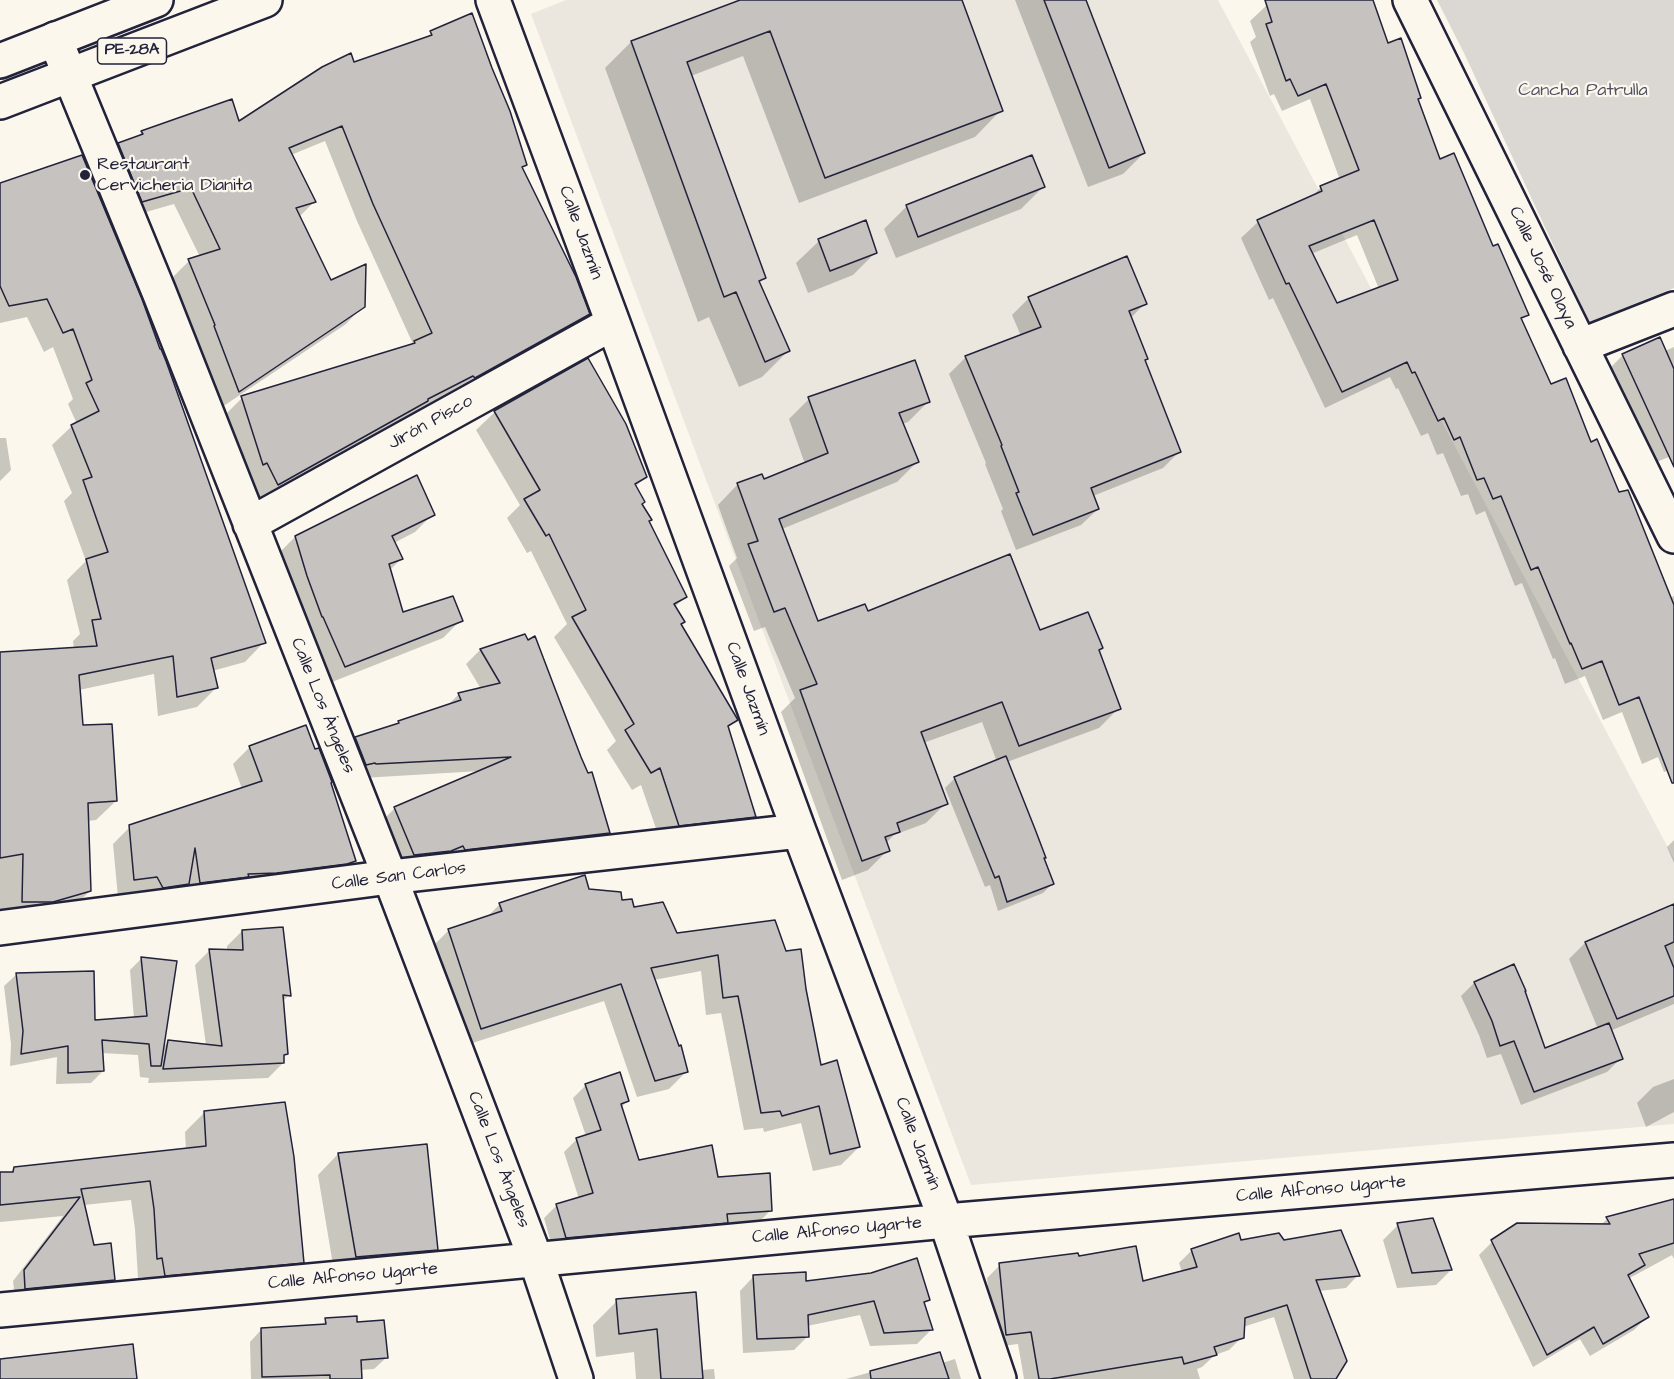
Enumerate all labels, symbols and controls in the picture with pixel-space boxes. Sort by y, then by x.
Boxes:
road number: PE-28A [98,38,166,64]
park label: Cancha Patrulla [1518,80,1648,102]
place label: Restaurant Cervicheria Dianita [97,154,252,196]
marker: Restaurant Cervicheria Dianita [78,168,92,182]
street label: Calle Jazmín [553,183,607,283]
street label: Calle José Olaya [1503,203,1581,333]
street label: Jirón Pisco [385,391,477,455]
street label: Calle Los Ángeles [285,635,359,777]
street label: Calle Jazmín [720,639,774,739]
street label: Calle San Carlos [331,858,467,896]
street label: Calle Los Ángeles [462,1089,534,1231]
street label: Calle Jazmín [889,1094,945,1194]
street label: Calle Alfonso Ugarte [1235,1172,1407,1208]
street label: Calle Alfonso Ugarte [751,1213,923,1249]
street label: Calle Alfonso Ugarte [267,1259,439,1295]

